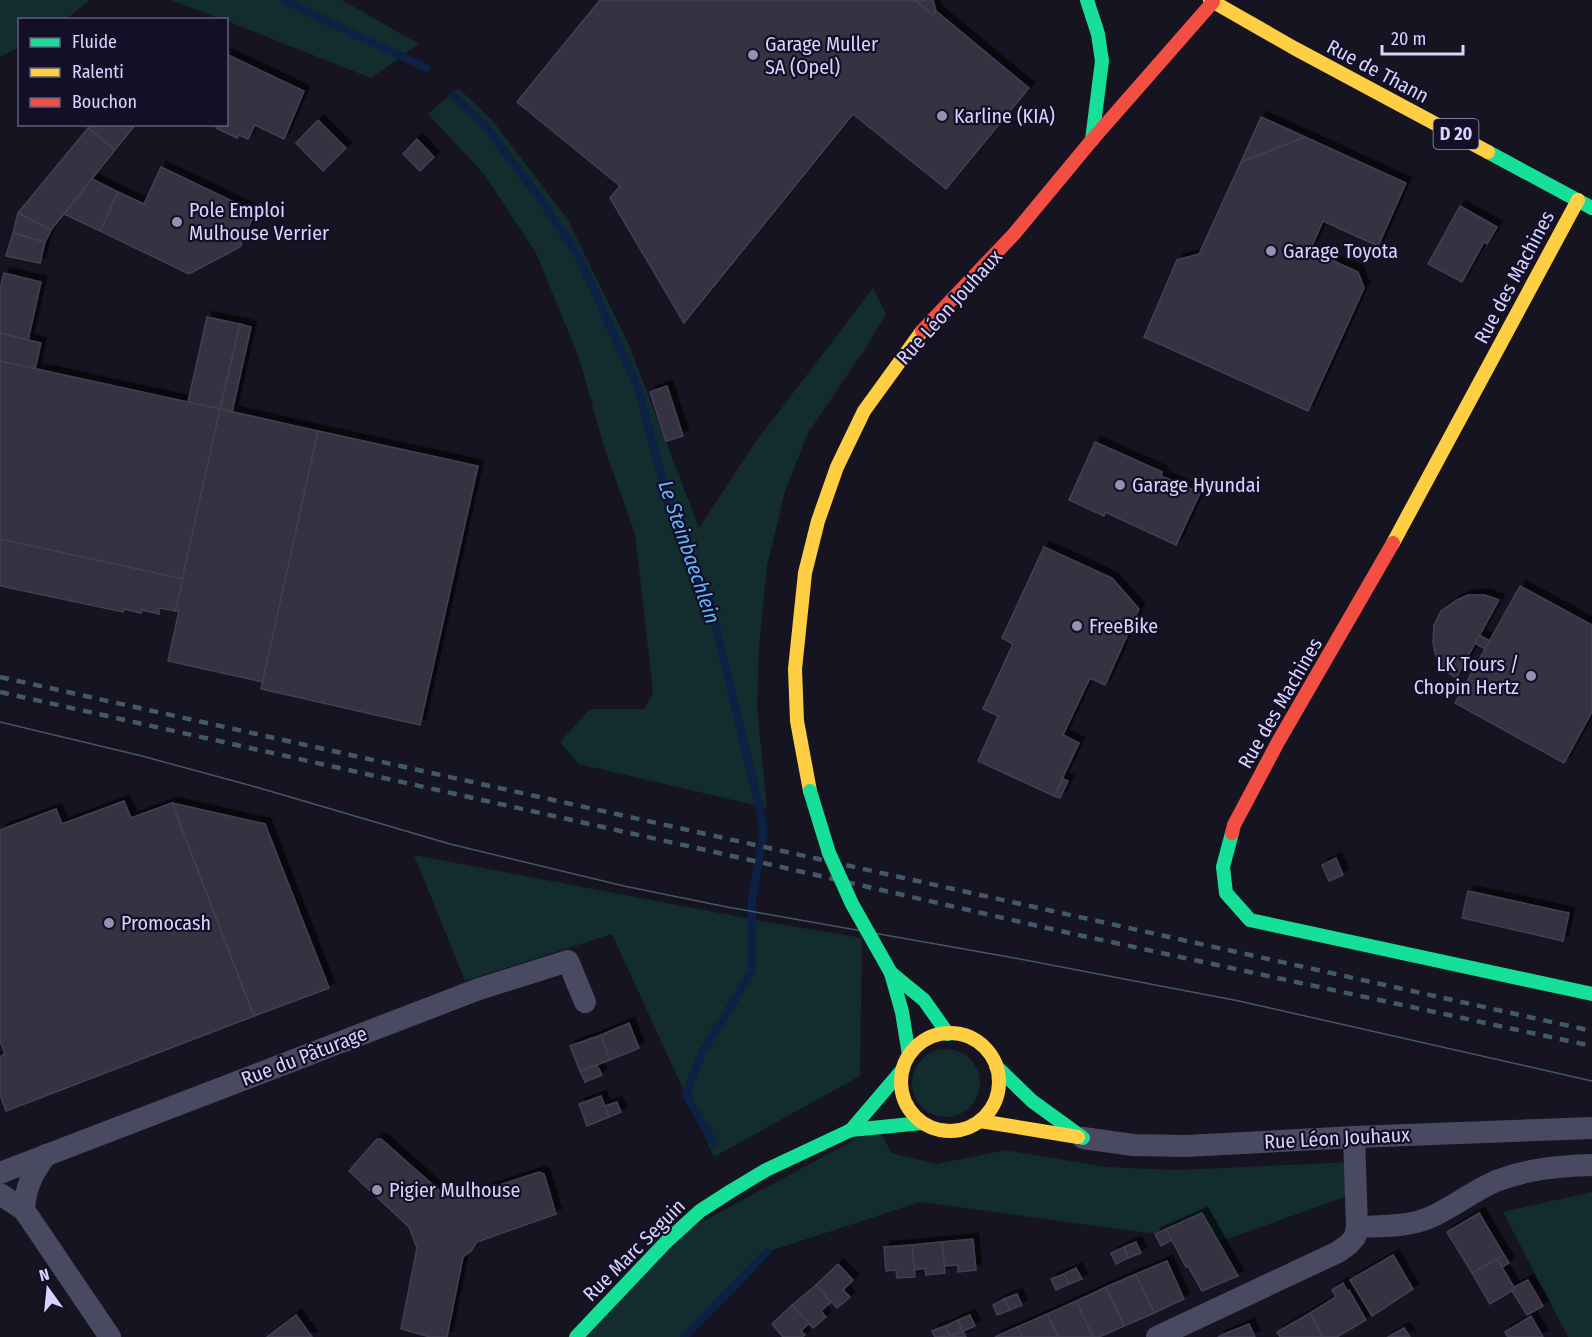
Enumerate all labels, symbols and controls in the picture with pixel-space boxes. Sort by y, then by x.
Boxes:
legend [18,18,228,126]
scale bar [1382,18,1463,56]
text: 20 m [1391,28,1426,50]
text: Fluide [72,31,117,53]
place label: Garage Muller SA (Opel) [765,32,878,79]
street label: Rue de Thann [1323,34,1433,108]
marker: Garage Muller SA (Opel) [746,48,760,62]
text: Ralenti [72,61,124,83]
text: Bouchon [72,91,137,113]
place label: Karline (KIA) [954,104,1055,128]
marker: Karline (KIA) [935,109,949,123]
road number: D 20 [1434,119,1478,149]
place label: Pole Emploi Mulhouse Verrier [189,198,329,245]
street label: Rue des Machines [1469,207,1559,347]
marker: Pole Emploi Mulhouse Verrier [170,215,184,229]
place label: Garage Toyota [1283,239,1398,263]
marker: Garage Toyota [1264,244,1278,258]
street label: Rue Léon Jouhaux [891,245,1007,369]
place label: Garage Hyundai [1132,473,1260,497]
water label: Le Steinbaechlein [652,477,726,627]
marker: Garage Hyundai [1113,478,1127,492]
place label: FreeBike [1089,614,1158,638]
marker: FreeBike [1070,619,1084,633]
street label: Rue des Machines [1233,633,1327,773]
place label: LK Tours / Chopin Hertz [1414,652,1519,699]
marker: LK Tours / Chopin Hertz [1524,669,1538,683]
place label: Promocash [121,911,211,935]
marker: Promocash [102,916,116,930]
street label: Rue du Pâturage [238,1021,370,1091]
street label: Rue Léon Jouhaux [1263,1122,1411,1154]
place label: Pigier Mulhouse [389,1178,520,1202]
marker: Pigier Mulhouse [370,1183,384,1197]
street label: Rue Marc Seguin [578,1194,690,1306]
north arrow [18,1259,78,1319]
text: N [37,1265,51,1285]

